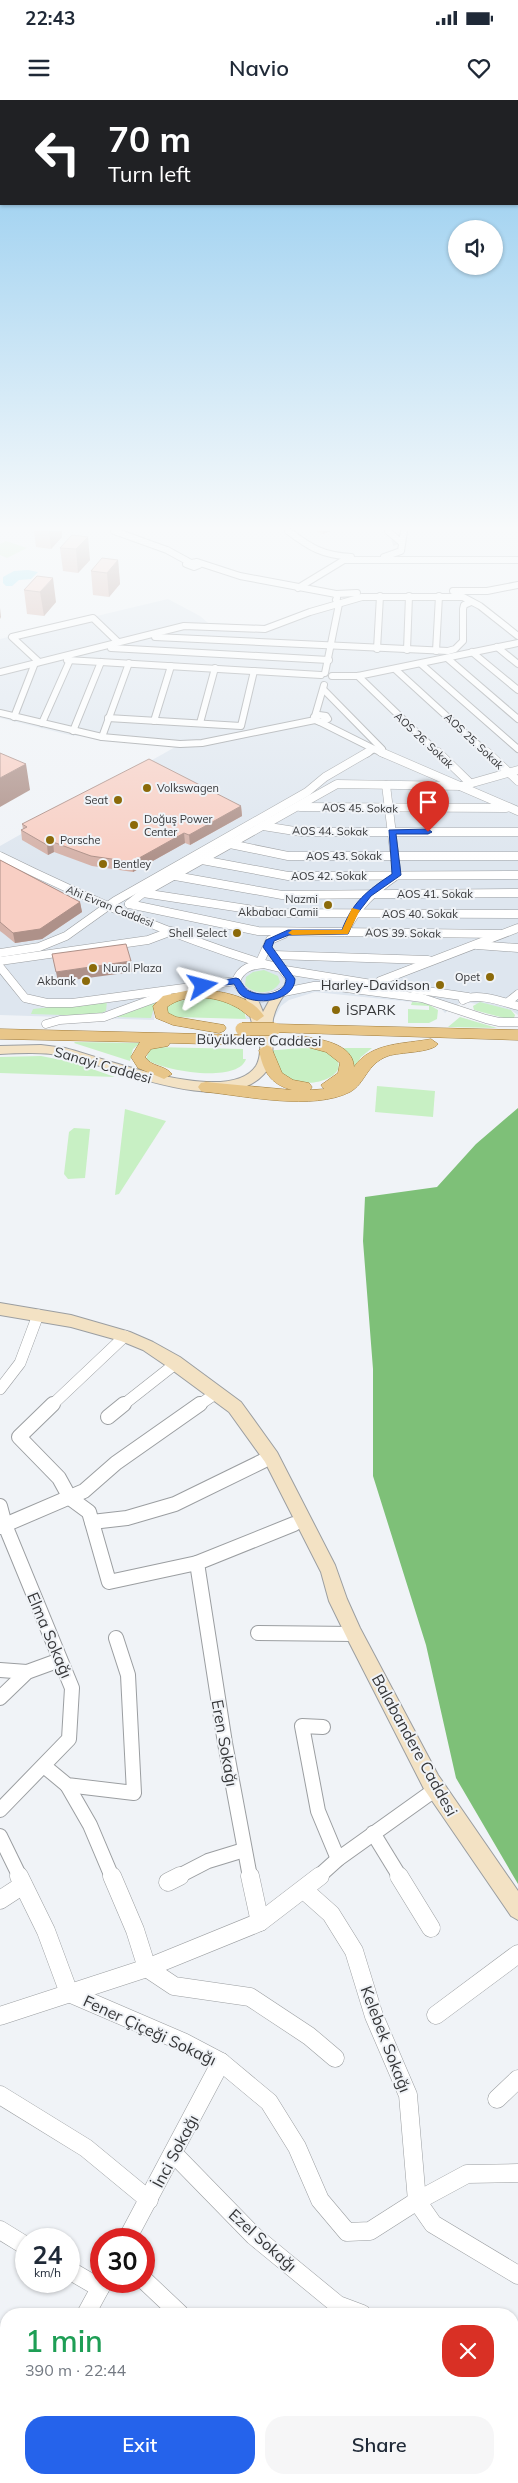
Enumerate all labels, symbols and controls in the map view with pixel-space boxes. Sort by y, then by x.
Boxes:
text: 22:43 [25,6,75,30]
icon: menu [25,54,53,82]
text: Navio [229,54,289,82]
icon: heart [465,54,493,82]
text: 70 m [108,117,191,161]
icon: left [25,120,90,185]
text: Turn left [108,160,191,188]
map controls [448,220,503,275]
button: sound [448,220,503,275]
street label: AOS 26. Sokak [392,709,457,771]
street label: AOS 25. Sokak [442,710,507,772]
place label: Volkswagen [157,781,219,795]
pin [407,781,449,832]
marker: Volkswagen [141,782,153,794]
icon: arrive [414,788,442,816]
place label: Seat [85,793,108,807]
marker: Seat [112,794,124,806]
street label: AOS 45. Sokak [322,800,398,816]
place label: Doğuş Power Center [144,812,212,839]
marker: Doğuş Power Center [128,819,140,831]
street label: AOS 44. Sokak [292,823,368,839]
place label: Porsche [60,833,100,847]
marker: Porsche [44,834,56,846]
street label: AOS 43. Sokak [306,849,382,863]
place label: Bentley [113,857,151,871]
marker: Bentley [97,858,109,870]
street label: AOS 42. Sokak [291,869,367,883]
street label: Ahi Evran Caddesi [64,882,156,930]
street label: AOS 41. Sokak [397,887,473,901]
place label: Nazmi Akbabacı Camii [238,892,318,919]
marker: Nazmi Akbabacı Camii [322,899,334,911]
street label: AOS 40. Sokak [382,907,458,921]
street label: AOS 39. Sokak [365,925,441,941]
place label: Shell Select [169,926,227,940]
marker: Shell Select [231,927,243,939]
position arrow [176,959,228,1011]
place label: Nurol Plaza [103,961,162,975]
marker: Nurol Plaza [87,962,99,974]
place label: Opet [455,970,480,984]
marker: Opet [484,971,496,983]
place label: Akbank [37,974,76,988]
marker: Akbank [80,975,92,987]
place label: Harley-Davidson [321,976,430,994]
marker: Harley-Davidson [434,979,446,991]
place label: İSPARK [346,1001,396,1019]
marker: İSPARK [330,1004,342,1016]
street label: Büyükdere Caddesi [196,1030,322,1050]
street label: Sanayi Caddesi [52,1042,154,1088]
street label: Elma Sokağı [23,1589,77,1681]
street label: Balabandere Caddesi [368,1670,462,1820]
street label: Eren Sokağı [208,1698,242,1788]
street label: Kelebek Sokağı [357,1983,415,2095]
street label: Fener Çiçeği Sokağı [80,1990,220,2070]
street label: İnci Sokağı [147,2111,203,2191]
street label: Ezel Sokağı [225,2204,301,2276]
speed limit sign: 30 [90,2228,155,2293]
text: 24 [32,2239,63,2270]
text: km/h [34,2265,61,2280]
text: 1 min [25,2322,103,2360]
button: close [442,2325,494,2377]
text: 390 m · 22:44 [25,2360,126,2380]
button: Exit [25,2416,255,2474]
button: Share [265,2416,494,2474]

